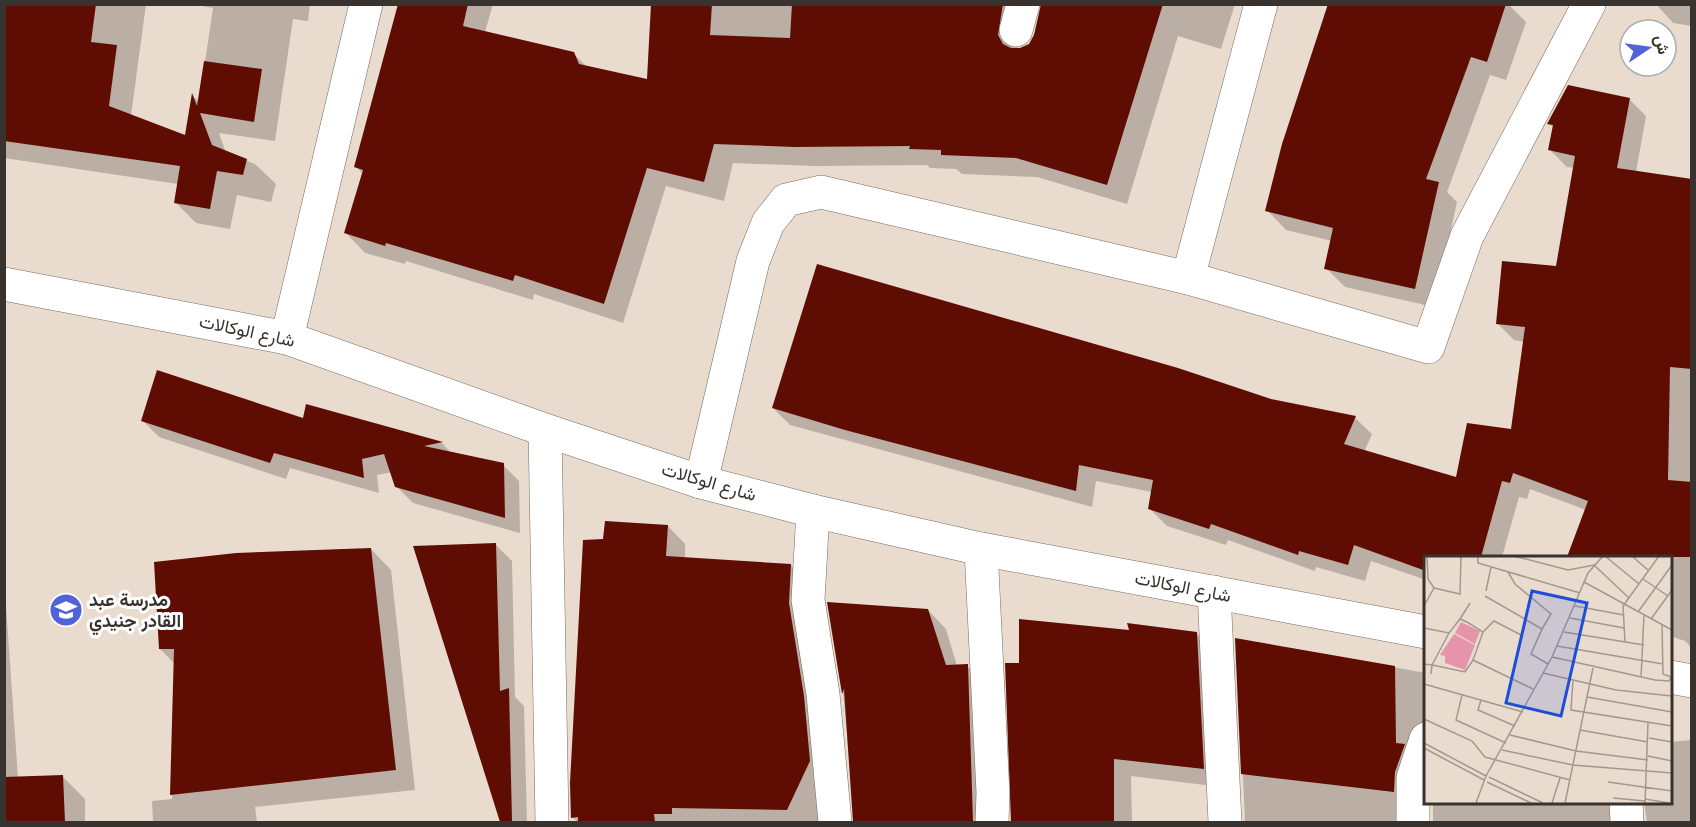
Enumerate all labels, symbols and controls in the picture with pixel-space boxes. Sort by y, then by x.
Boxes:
north arrow [1618,18,1678,78]
text: ش [1651,33,1673,56]
street label: شارع الوكالات [197,311,297,353]
street label: شارع الوكالات [659,459,758,507]
inset map [1424,556,1672,803]
street label: شارع الوكالات [1133,568,1233,608]
place label: مدرسة عبد القادر جنيدي [89,590,181,636]
school or university icon: مدرسة عبد القادر جنيدي [48,592,84,628]

